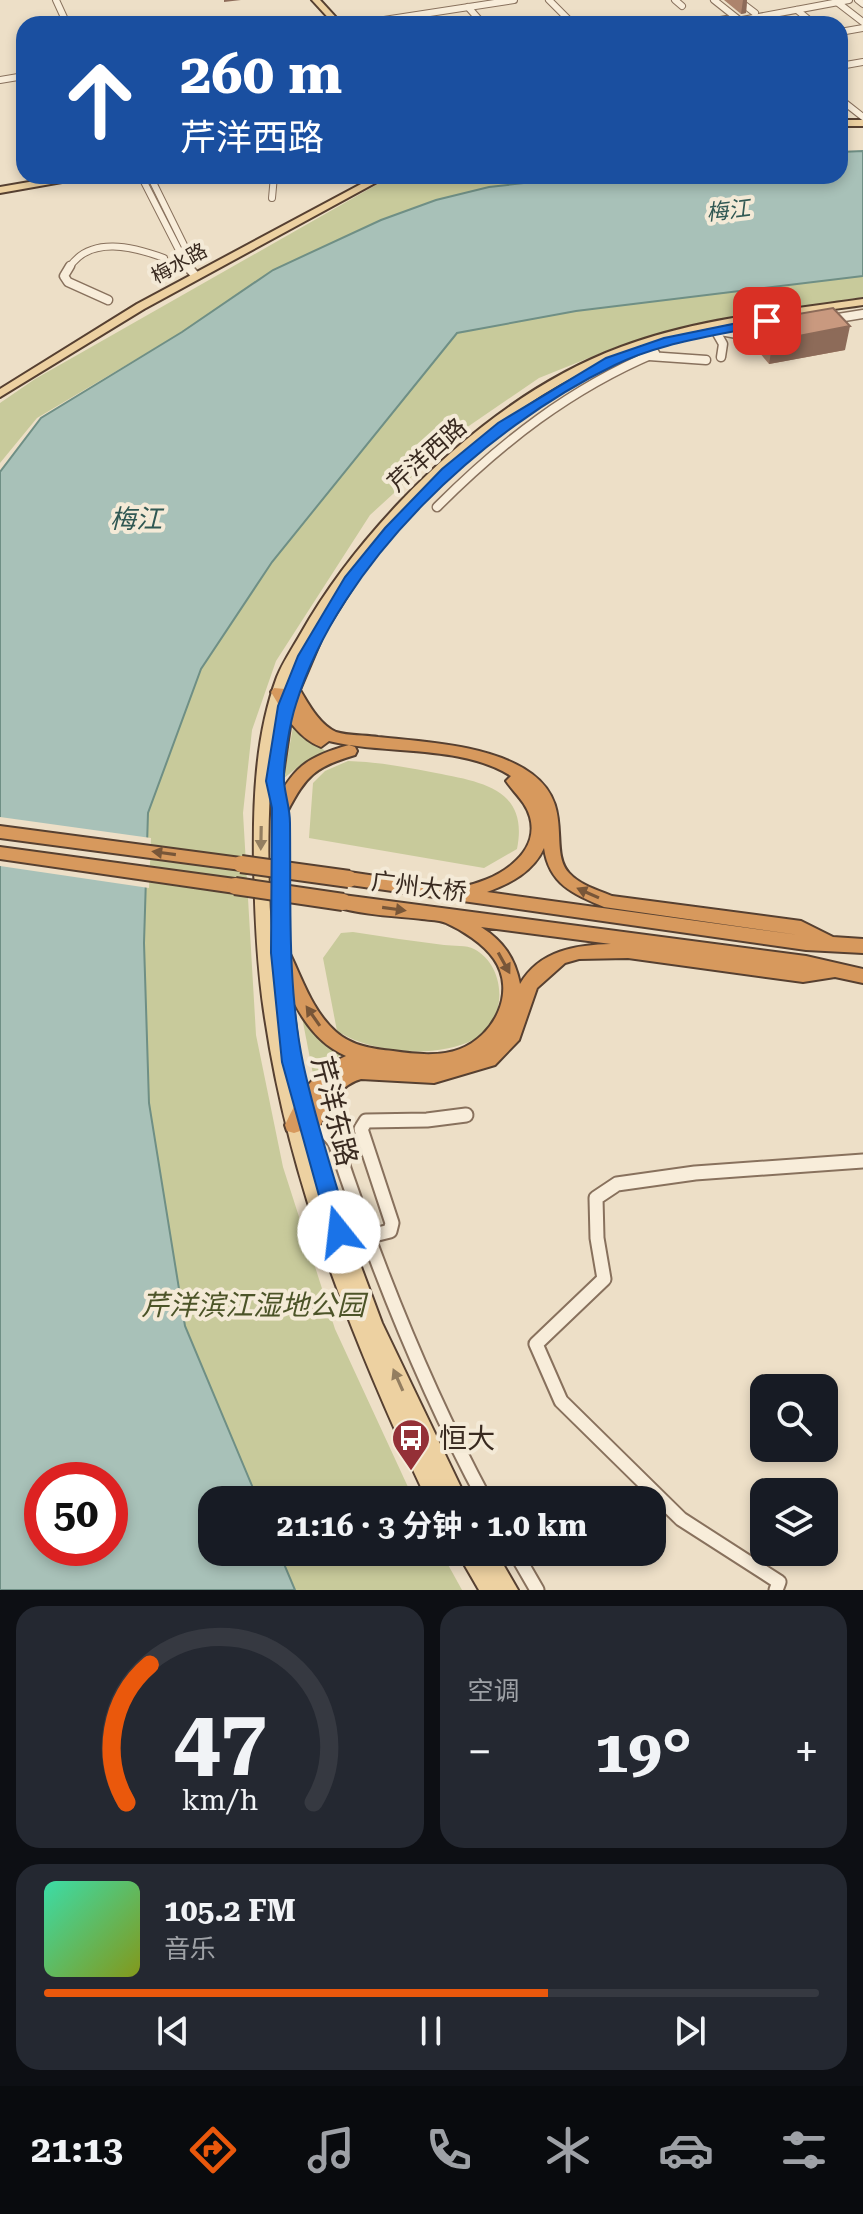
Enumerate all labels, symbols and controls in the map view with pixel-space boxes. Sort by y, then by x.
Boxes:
text: 260 m [180,41,342,107]
icon: ahead [48,48,152,152]
text: 芹洋西路 [180,117,324,159]
water label: 梅江 [705,195,753,226]
street label: 梅水路 [147,238,211,288]
pin [733,287,801,355]
icon: arrive [745,299,789,343]
street label: 芹洋西路 [382,412,472,498]
water label: 梅江 [110,504,165,534]
one-way arrow [255,826,267,851]
one-way arrow [151,847,176,860]
street label: 广州大桥 [370,867,468,907]
one-way arrow [576,886,599,900]
one-way arrow [382,903,407,916]
one-way arrow [496,952,510,974]
one-way arrow [306,1006,321,1027]
street label: 芹洋东路 [305,1053,364,1169]
position arrow [297,1190,381,1274]
park label: 芹洋滨江湿地公园 [141,1289,369,1322]
one-way arrow [391,1368,405,1392]
map controls [750,1374,838,1566]
button: search [750,1374,838,1462]
bus stop icon: 恒大 [390,1417,432,1472]
place label: 恒大 [439,1422,495,1455]
speed limit sign: 50 [24,1462,128,1566]
button: layers [750,1478,838,1566]
text: 21:16 · 3 分钟 · 1.0 km [277,1508,587,1543]
text: 空调 [468,1676,520,1706]
text: 47 [173,1692,266,1789]
text: 19° [595,1716,692,1787]
text: − [468,1726,492,1778]
text: + [794,1726,819,1778]
text: km/h [181,1783,258,1817]
text: 105.2 FM [164,1893,296,1928]
text: 音乐 [164,1934,216,1964]
icon: previous [151,2009,195,2053]
icon: pause [409,2009,453,2053]
icon: next [668,2009,712,2053]
icon: directions [185,2122,241,2178]
icon: music [303,2122,359,2178]
icon: phone [421,2122,477,2178]
icon: climate [540,2122,596,2178]
icon: car [658,2122,714,2178]
icon: filters [776,2122,832,2178]
text: 21:13 [31,2129,123,2171]

